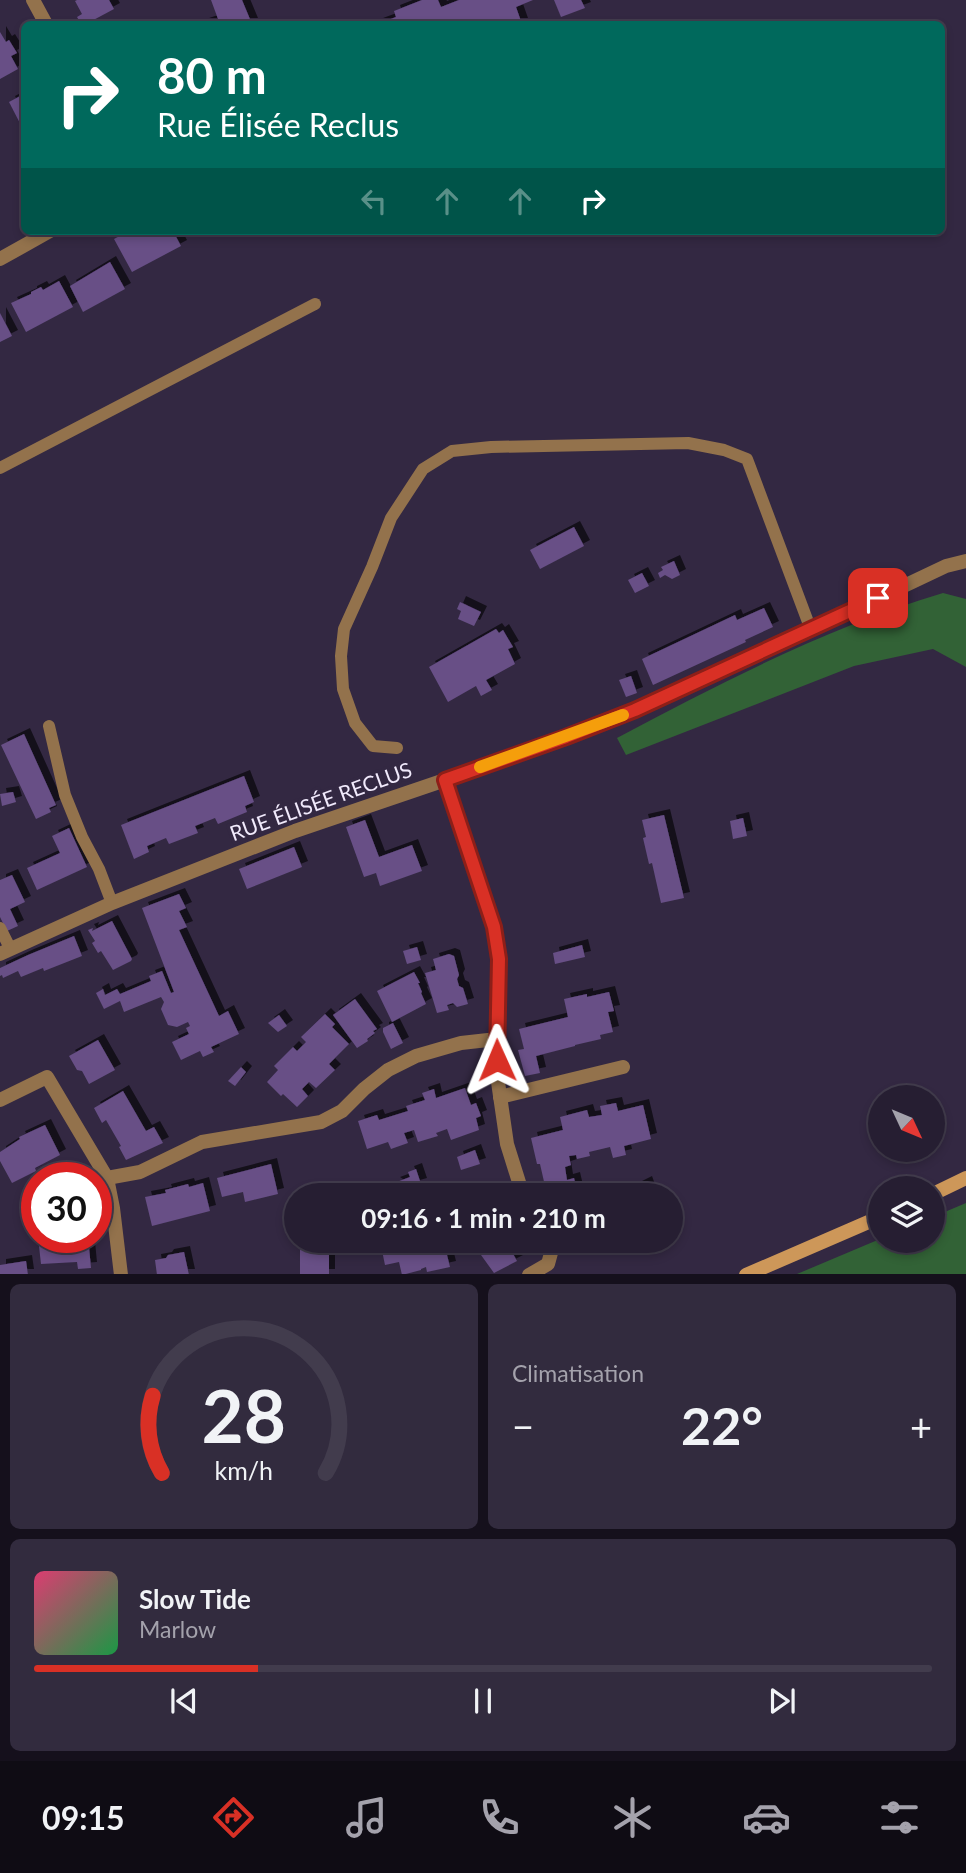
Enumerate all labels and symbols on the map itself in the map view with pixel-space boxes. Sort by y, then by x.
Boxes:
pin [848,568,908,628]
street label: RUE ÉLISÉE RECLUS [226,756,415,845]
position arrow [460,1023,534,1097]
north arrow [868,1085,945,1162]
speed limit sign: 30 [21,1162,112,1253]

